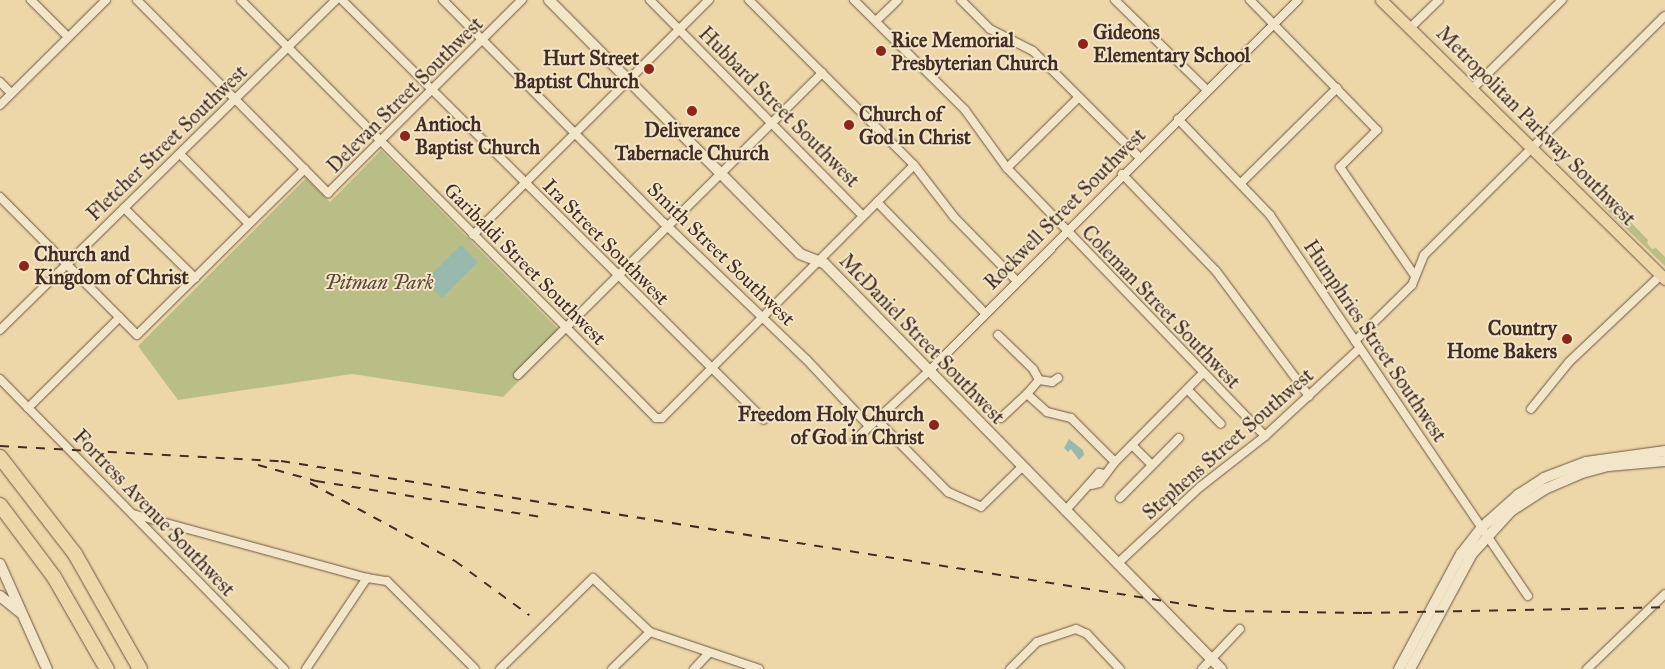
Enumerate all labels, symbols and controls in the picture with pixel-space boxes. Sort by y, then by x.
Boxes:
street label: Delevan Street Southwest [322,12,488,178]
place label: Gideons Elementary School [1093,21,1250,68]
street label: Metropolitan Parkway Southwest [1431,21,1641,231]
street label: Hubbard Street Southwest [694,22,864,192]
place label: Rice Memorial Presbyterian Church [891,28,1058,75]
marker: Gideons Elementary School [1077,38,1089,50]
marker: Rice Memorial Presbyterian Church [875,45,887,57]
place label: Hurt Street Baptist Church [514,46,639,93]
street label: Fletcher Street Southwest [82,60,252,226]
marker: Hurt Street Baptist Church [643,63,655,75]
place label: Church of God in Christ [859,102,971,149]
marker: Deliverance Tabernacle Church [686,105,698,117]
place label: Antioch Baptist Church [415,112,540,159]
place label: Deliverance Tabernacle Church [615,119,769,166]
marker: Church of God in Christ [843,119,855,131]
street label: Rockwell Street Southwest [979,123,1151,295]
marker: Antioch Baptist Church [399,130,411,142]
street label: Ira Street Southwest [538,174,674,310]
street label: Smith Street Southwest [642,177,800,331]
street label: Garibaldi Street Southwest [439,178,611,350]
street label: Coleman Street Southwest [1077,220,1245,394]
street label: Humphries Street Southwest [1298,235,1452,447]
place label: Church and Kingdom of Christ [34,243,188,290]
street label: McDaniel Street Southwest [834,249,1010,429]
marker: Church and Kingdom of Christ [18,260,30,272]
park label: Pitman Park [324,270,434,294]
place label: Country Home Bakers [1446,316,1557,363]
marker: Country Home Bakers [1561,333,1573,345]
street label: Stephens Street Southwest [1138,363,1318,525]
place label: Freedom Holy Church of God in Christ [738,402,924,449]
marker: Freedom Holy Church of God in Christ [928,419,940,431]
street label: Fortress Avenue Southwest [68,425,240,601]

